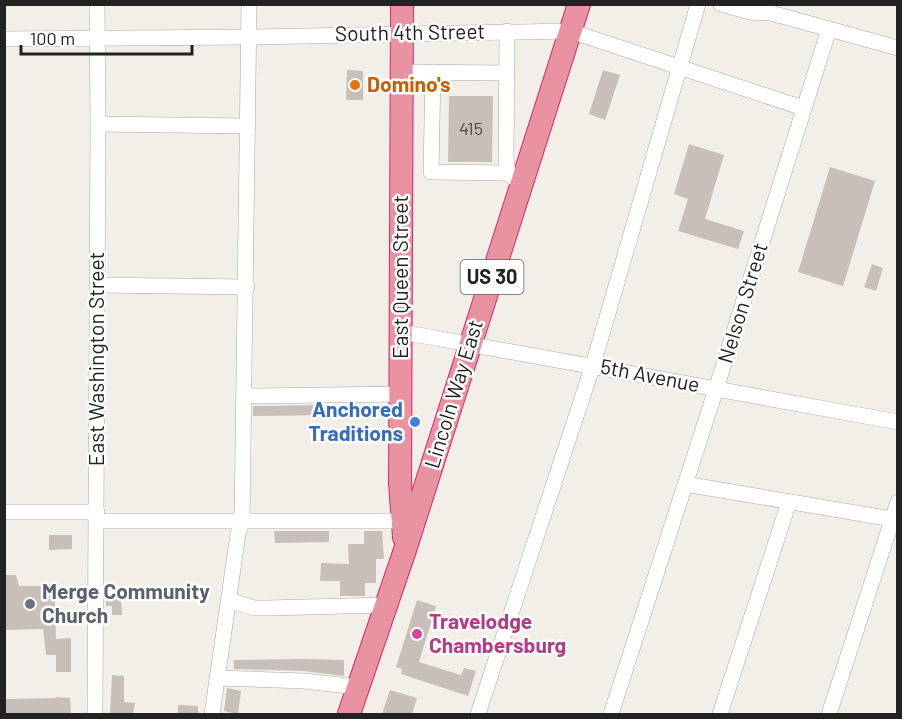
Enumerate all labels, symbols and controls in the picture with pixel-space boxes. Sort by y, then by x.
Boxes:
scale bar [21,18,192,56]
street label: South 4th Street [335,18,485,45]
text: 100 m [30,27,75,49]
place label: Domino's [367,71,451,96]
marker: Domino's [348,78,362,92]
house number: 415 [459,117,483,139]
street label: East Queen Street [387,195,412,359]
street label: Nelson Street [711,239,772,366]
street label: East Washington Street [83,252,108,466]
road number: US 30 [460,260,524,294]
street label: Lincoln Way East [418,316,487,471]
street label: 5th Avenue [598,353,702,396]
place label: Anchored Traditions [309,396,403,445]
marker: Anchored Traditions [408,415,422,429]
place label: Merge Community Church [42,578,210,627]
marker: Merge Community Church [23,597,37,611]
place label: Travelodge Chambersburg [429,608,566,657]
marker: Travelodge Chambersburg [410,627,424,641]

